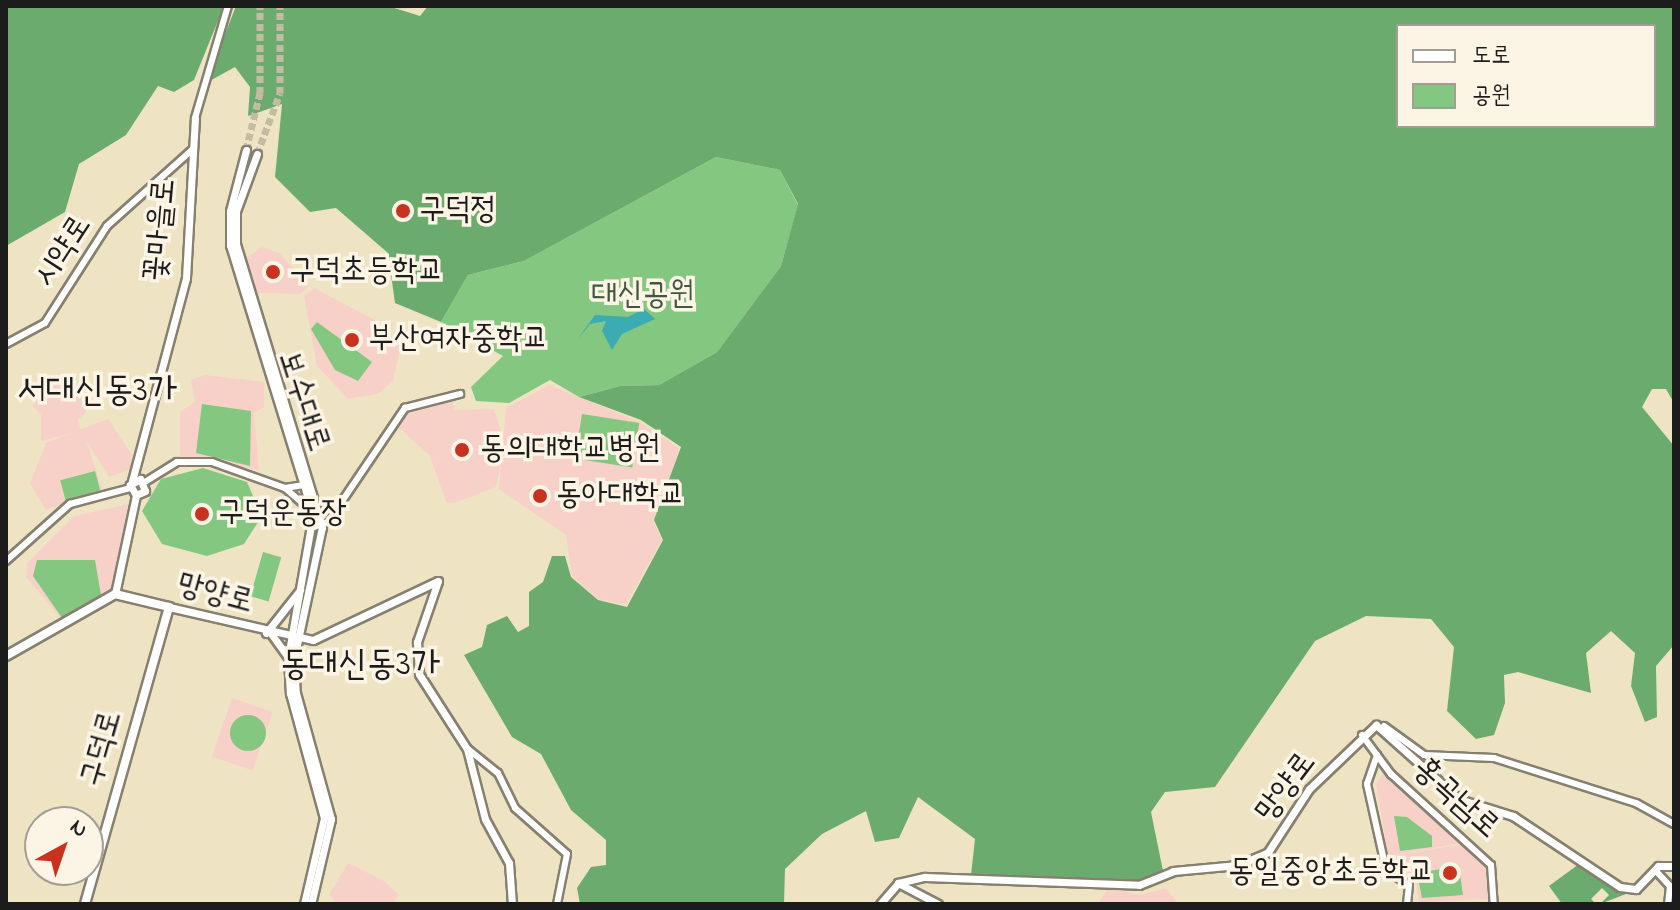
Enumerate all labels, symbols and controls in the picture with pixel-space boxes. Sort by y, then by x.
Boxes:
legend [1396,24,1656,128]
text: 도로 [1472,39,1511,74]
text: 공원 [1472,79,1511,114]
street label: 꽃마을로 [138,177,186,283]
place label: 구덕정 [419,192,496,230]
marker: 구덕정 [394,202,412,220]
street label: 시약로 [27,209,101,295]
place label: 구덕초등학교 [289,253,444,291]
marker: 구덕초등학교 [264,263,282,281]
park label: 대신공원 [592,277,694,315]
place label: 부산여자중학교 [368,321,548,359]
marker: 부산여자중학교 [343,331,361,349]
street label: 보수대로 [268,347,336,457]
district label: 서대신동3가 [17,370,177,414]
place label: 동의대학교병원 [480,431,660,469]
marker: 동의대학교병원 [451,439,473,461]
place label: 동아대학교 [556,477,685,515]
marker: 동아대학교 [531,487,549,505]
place label: 구덕운동장 [218,495,347,533]
marker: 구덕운동장 [193,505,211,523]
street label: 망양로 [173,566,257,624]
district label: 동대신동3가 [280,644,440,688]
street label: 구덕로 [74,707,132,791]
street label: 망양로 [1248,746,1326,830]
street label: 홍곡남로 [1404,750,1506,848]
north arrow [24,806,104,886]
text: N [62,812,94,846]
place label: 동일중앙초등학교 [1228,854,1434,892]
marker: 동일중앙초등학교 [1441,864,1459,882]

